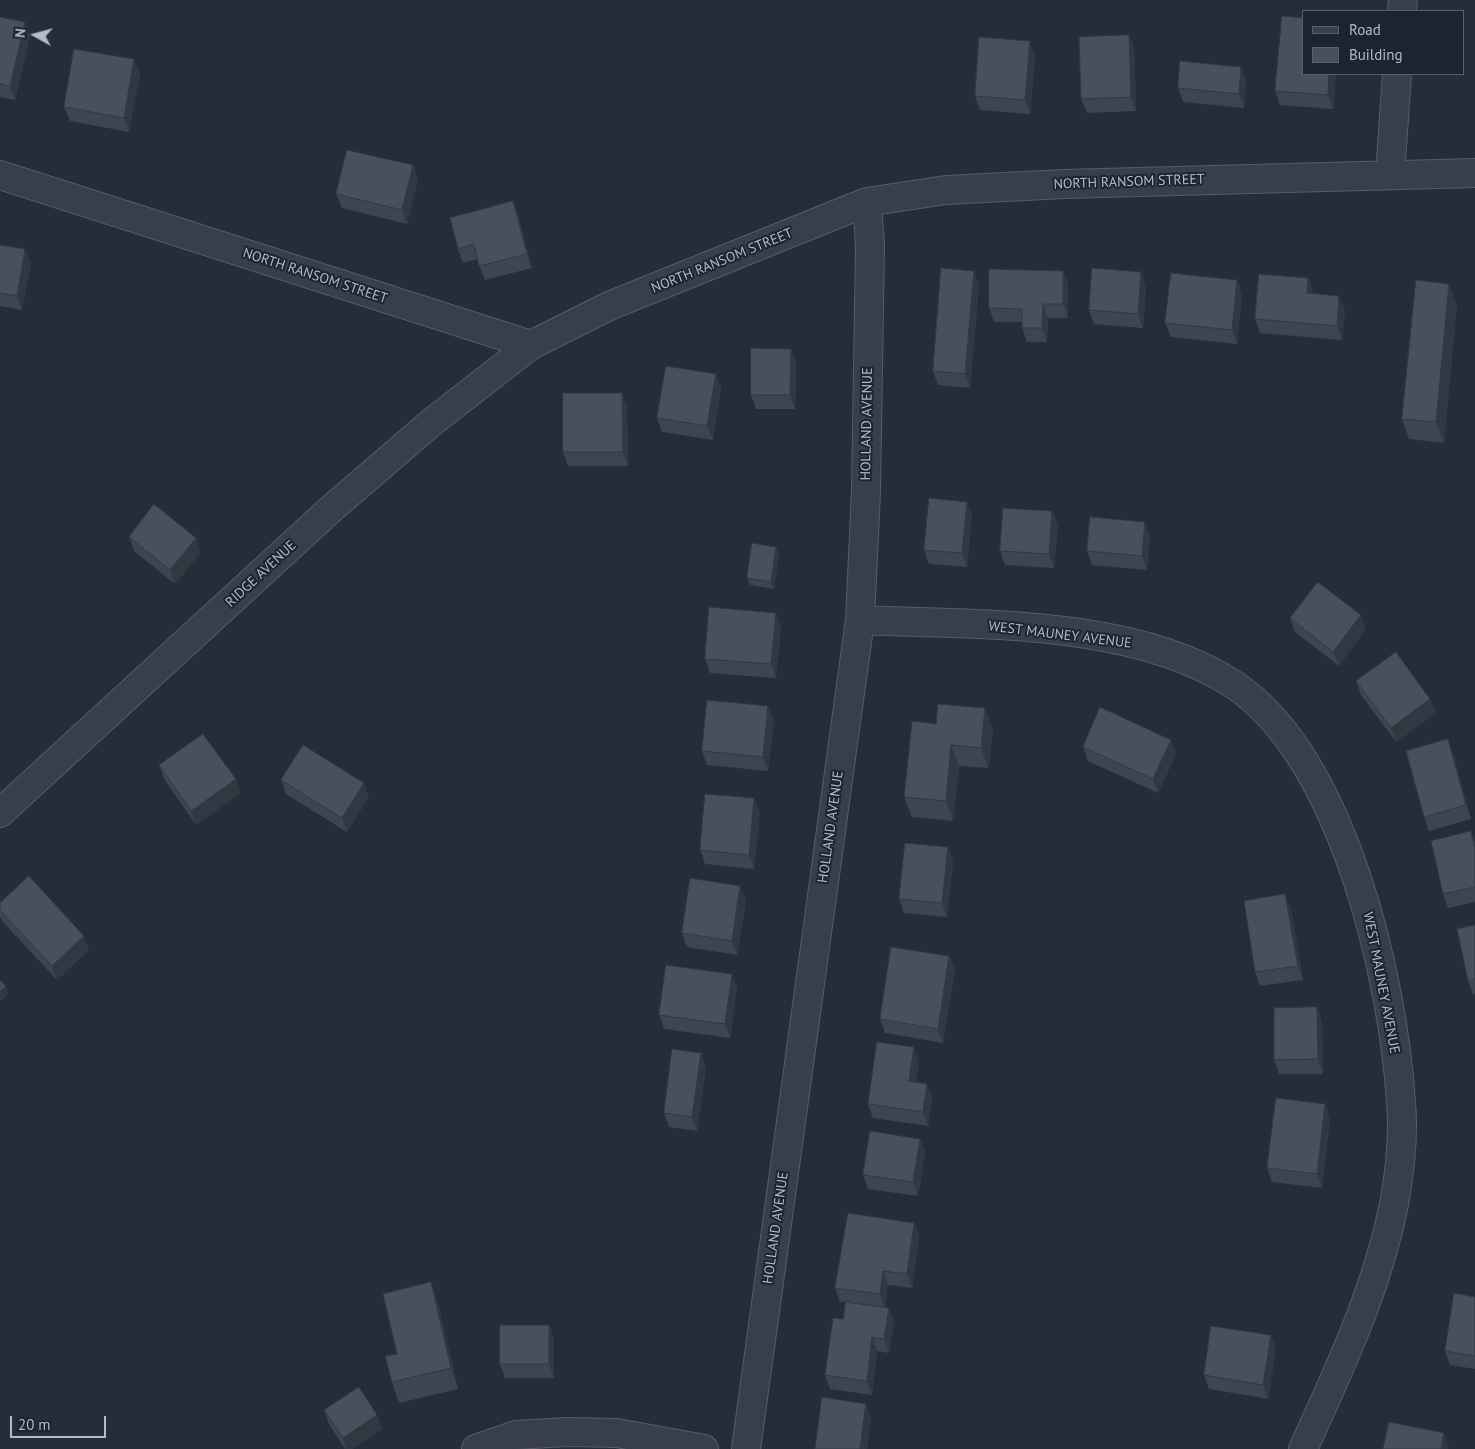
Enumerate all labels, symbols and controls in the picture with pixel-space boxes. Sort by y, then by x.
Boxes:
north arrow [10,10,60,60]
legend [1302,10,1465,75]
text: Road [1349,20,1381,39]
text: N [11,28,30,39]
text: Building [1349,45,1403,64]
street label: NORTH RANSOM STREET [1053,171,1205,193]
street label: NORTH RANSOM STREET [649,225,795,297]
street label: NORTH RANSOM STREET [241,245,389,307]
street label: HOLLAND AVENUE [858,367,876,481]
street label: RIDGE AVENUE [222,537,300,611]
street label: WEST MAUNEY AVENUE [988,618,1132,652]
street label: HOLLAND AVENUE [815,770,847,884]
street label: WEST MAUNEY AVENUE [1359,911,1403,1055]
street label: HOLLAND AVENUE [760,1171,792,1285]
scale bar [12,1406,109,1438]
text: 20 m [18,1415,51,1434]

